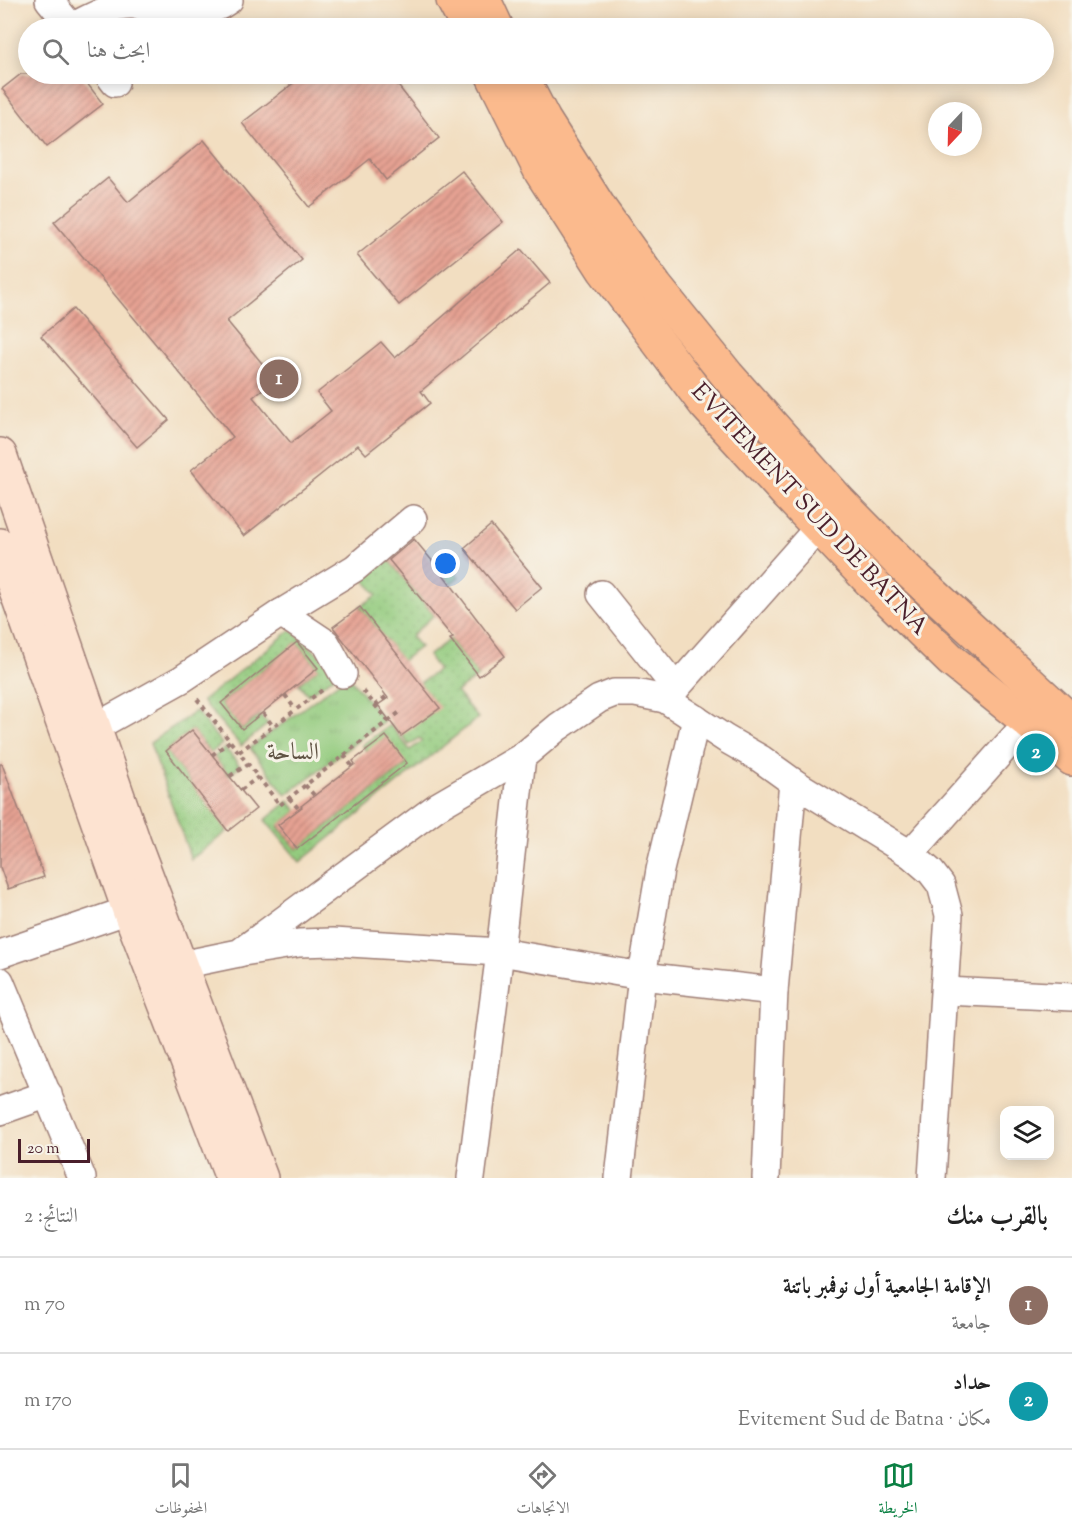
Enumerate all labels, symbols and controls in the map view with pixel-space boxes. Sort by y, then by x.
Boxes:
search box [18,18,1054,84]
icon: search [39,35,72,68]
text: ابحث هنا [87,36,150,68]
north arrow [928,102,982,156]
pin: 1 [260,356,298,401]
street label: EVITEMENT SUD DE BATNA [683,376,936,644]
your location [431,549,460,578]
pin: 2 [1016,730,1056,776]
park label: الساحة [267,736,319,770]
map controls [1000,1106,1054,1160]
button: layers [1000,1106,1054,1160]
scale bar [18,1136,90,1164]
text: 20 m [27,1138,60,1161]
text: بالقرب منك [946,1199,1048,1236]
text: النتائج: 2 [24,1203,78,1232]
text: الإقامة الجامعية أول نوفمبر باتنة [783,1272,991,1304]
text: 70 m [24,1291,65,1320]
text: 1 [1025,1291,1032,1320]
text: جامعة [952,1310,991,1339]
text: حداد [953,1368,991,1400]
text: 170 m [24,1387,72,1416]
text: 2 [1024,1387,1033,1416]
text: مكان · Evitement Sud de Batna [738,1406,991,1435]
tab: المحفوظات [155,1459,207,1523]
tab: الاتجاهات [516,1459,570,1523]
tab: الخريطة [879,1459,918,1523]

